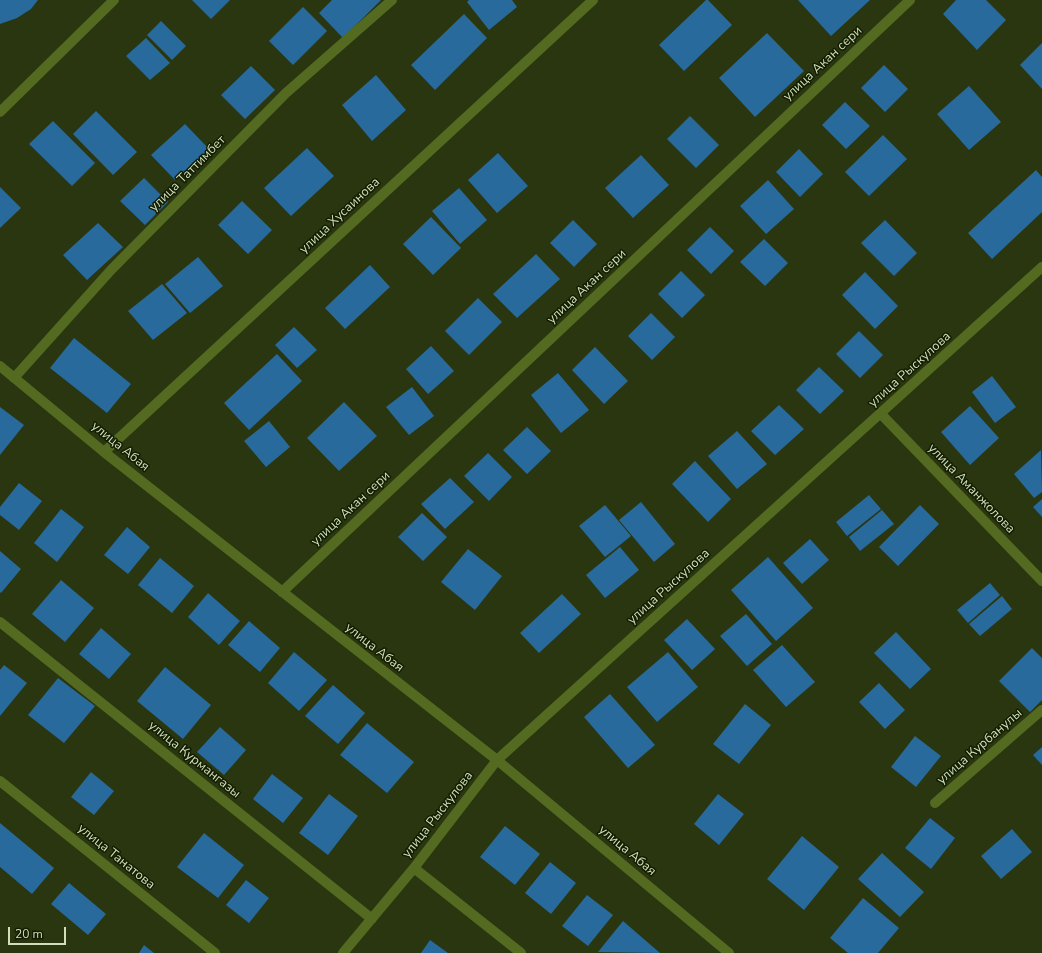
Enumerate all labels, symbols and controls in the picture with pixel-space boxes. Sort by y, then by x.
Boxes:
street label: улица Акан сери [780,23,866,105]
street label: улица Таттимбет [147,133,229,215]
street label: улица Хусаинова [297,175,383,257]
street label: улица Акан сери [544,246,630,328]
street label: улица Рыскулова [866,329,954,411]
street label: улица Абая [88,419,152,475]
street label: улица Аманжолова [924,441,1018,537]
street label: улица Акан сери [308,468,394,550]
street label: улица Рыскулова [625,546,713,628]
street label: улица Абая [342,620,406,676]
street label: улица Курбанулы [934,706,1026,788]
street label: улица Курмангазы [145,718,243,802]
street label: улица Рыскулова [399,769,477,861]
street label: улица Танатова [74,821,158,893]
street label: улица Абая [595,822,659,880]
scale bar [10,919,68,945]
text: 20 m [15,926,43,942]

